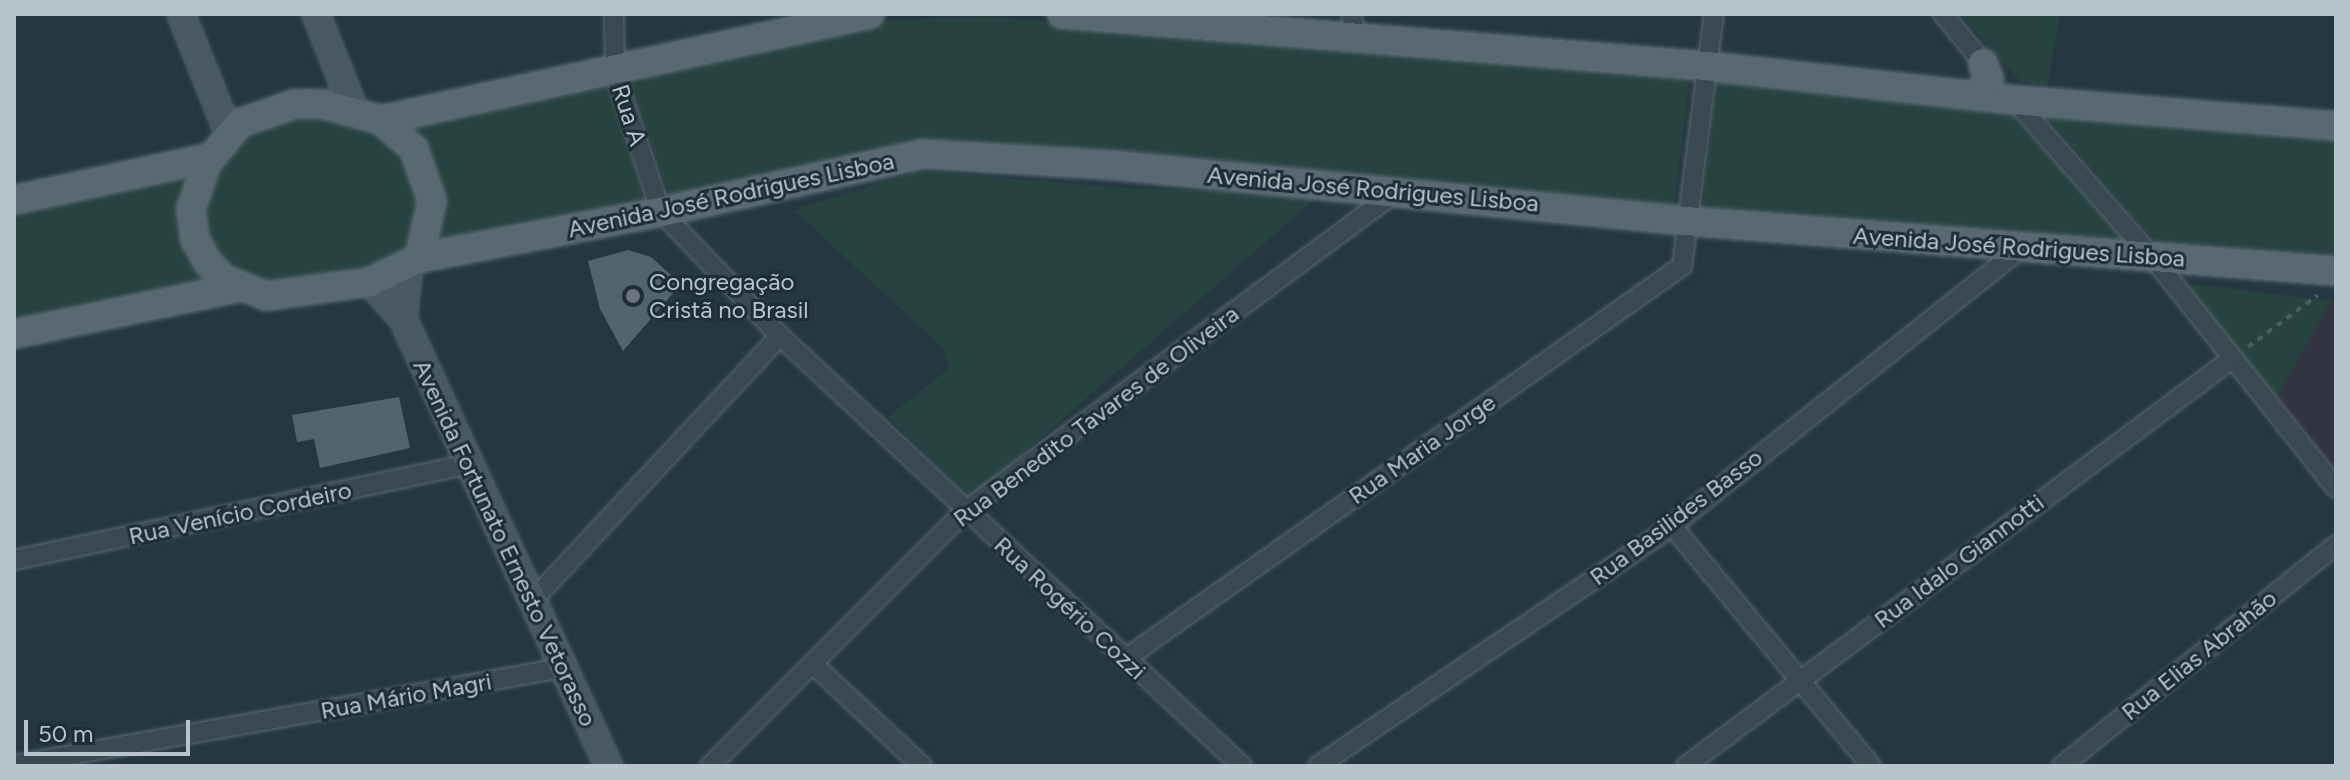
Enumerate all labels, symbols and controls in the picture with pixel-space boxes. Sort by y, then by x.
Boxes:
street label: Rua A [606,81,652,149]
street label: Avenida José Rodrigues Lisboa [565,146,897,244]
street label: Avenida José Rodrigues Lisboa [1206,160,1540,218]
street label: Avenida José Rodrigues Lisboa [1852,221,2186,273]
place label: Congregação Cristã no Brasil [649,268,809,324]
marker: Congregação Cristã no Brasil [624,287,642,305]
street label: Rua Benedito Tavares de Oliveira [948,299,1244,533]
street label: Avenida Fortunato Ernesto Vetorasso [407,355,603,731]
street label: Rua Maria Jorge [1343,388,1501,510]
street label: Rua Basilides Basso [1584,443,1768,591]
street label: Rua Venício Cordeiro [126,475,354,551]
street label: Rua Idalo Giannotti [1868,488,2050,634]
street label: Rua Rogério Cozzi [988,530,1152,686]
street label: Rua Elias Abrahão [2116,584,2282,726]
street label: Rua Mário Magri [318,667,494,725]
scale bar [28,704,194,754]
text: 50 m [38,719,94,748]

